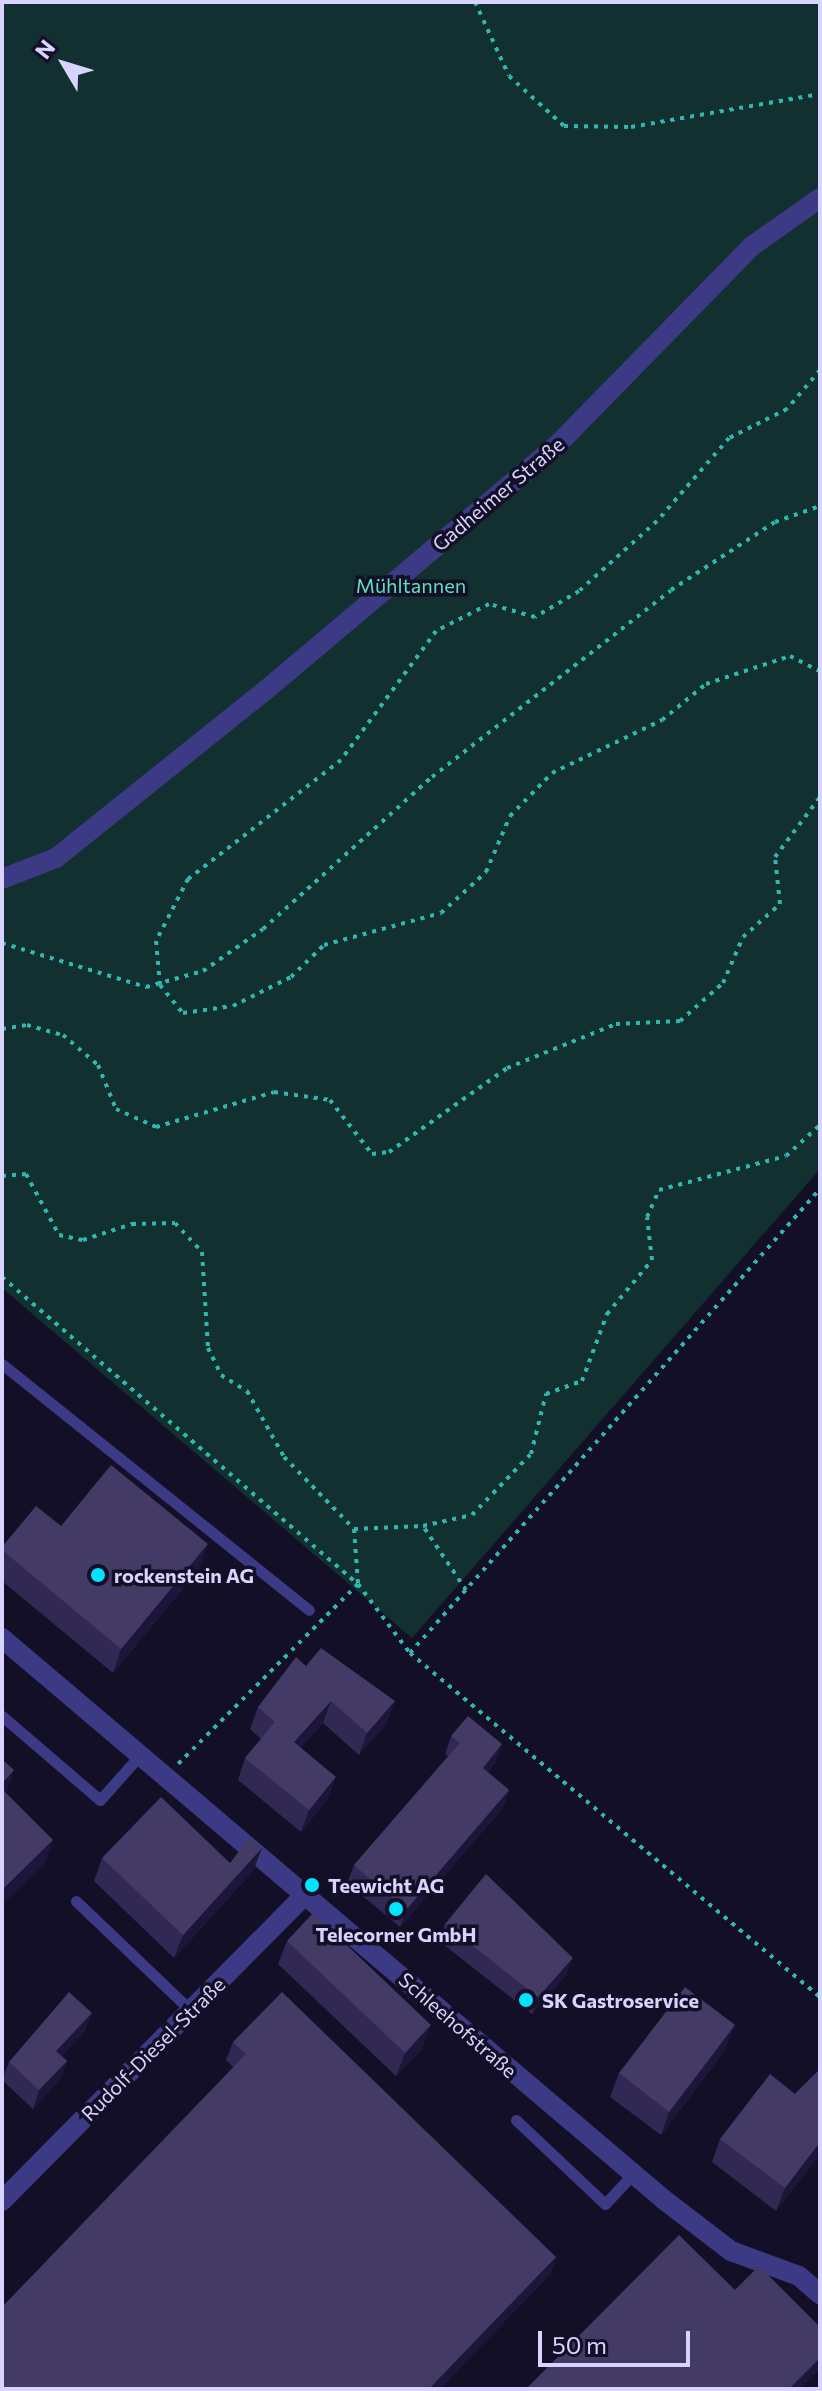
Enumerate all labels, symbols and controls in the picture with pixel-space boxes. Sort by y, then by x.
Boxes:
north arrow [24,24,104,104]
text: N [29,34,60,64]
street label: Gadheimer Straße [427,432,569,556]
park label: Mühltannen [356,573,466,597]
place label: rockenstein AG [114,1563,254,1587]
marker: rockenstein AG [89,1566,107,1584]
place label: Teewicht AG [328,1873,444,1897]
marker: Teewicht AG [303,1876,321,1894]
marker: Telecorner GmbH [387,1900,405,1918]
place label: Telecorner GmbH [316,1922,476,1946]
street label: Schleehofstraße [394,1967,522,2083]
street label: Rudolf-Diesel-Straße [76,1972,230,2126]
place label: SK Gastroservice [542,1988,699,2012]
marker: SK Gastroservice [517,1991,535,2009]
scale bar [542,2315,694,2365]
text: 50 m [552,2330,607,2359]

